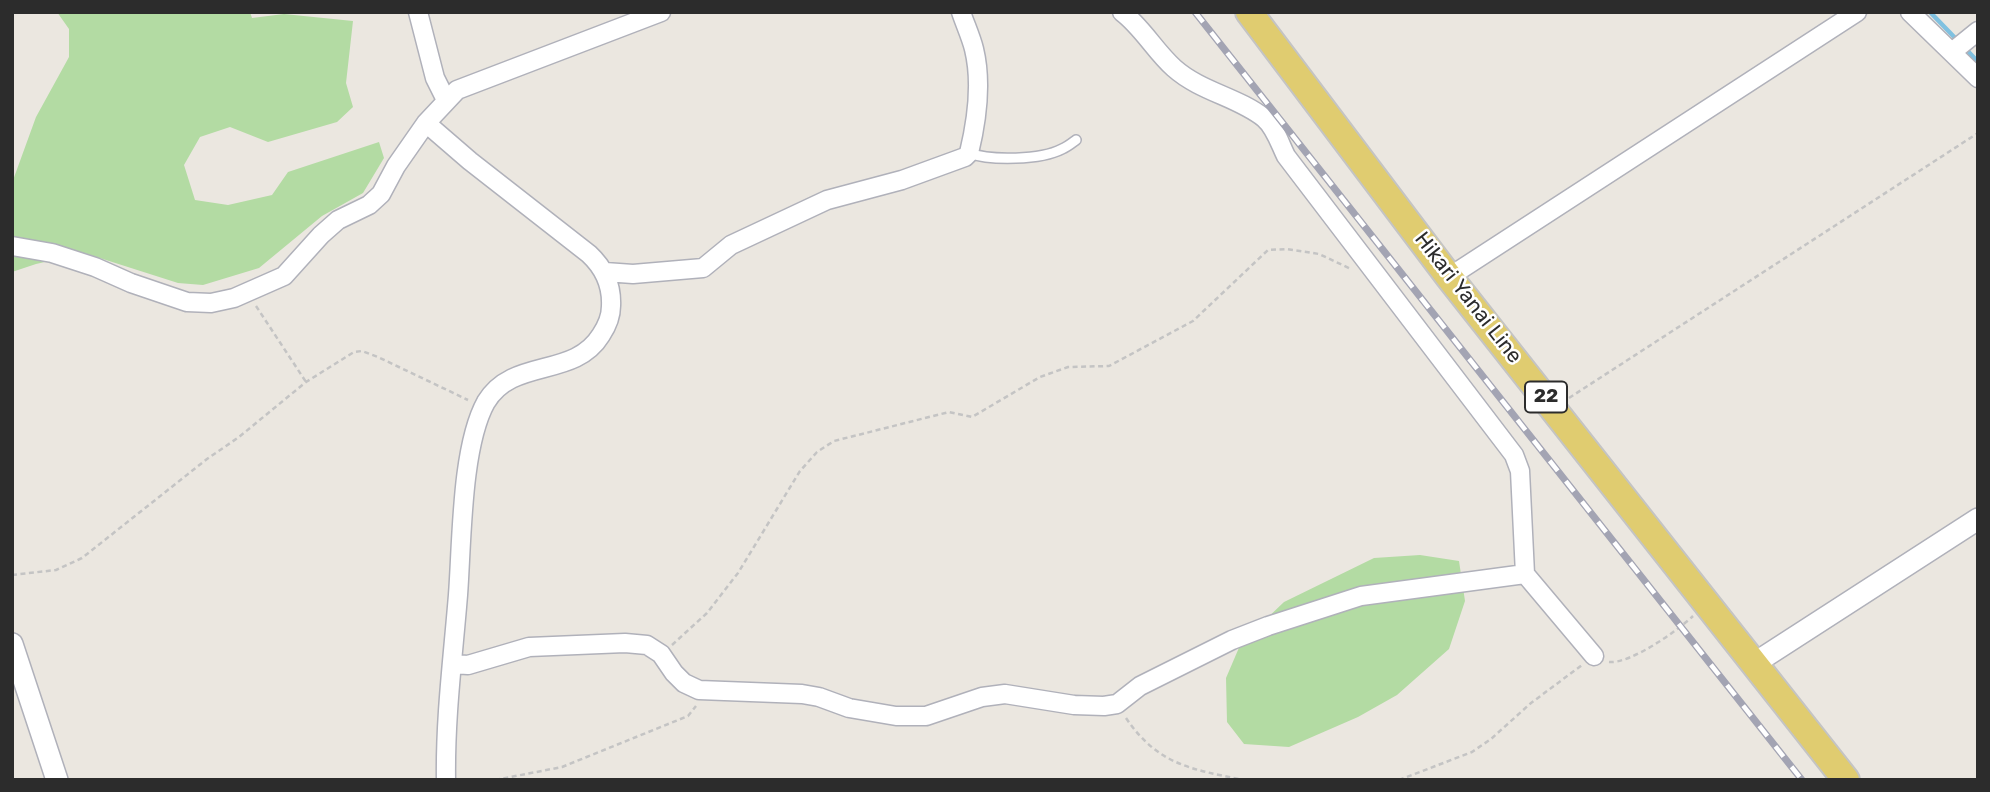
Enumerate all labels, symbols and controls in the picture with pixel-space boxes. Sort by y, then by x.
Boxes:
street label: Hikari Yanai Line [1409,227,1527,369]
road number: 22 [1525,382,1567,412]

